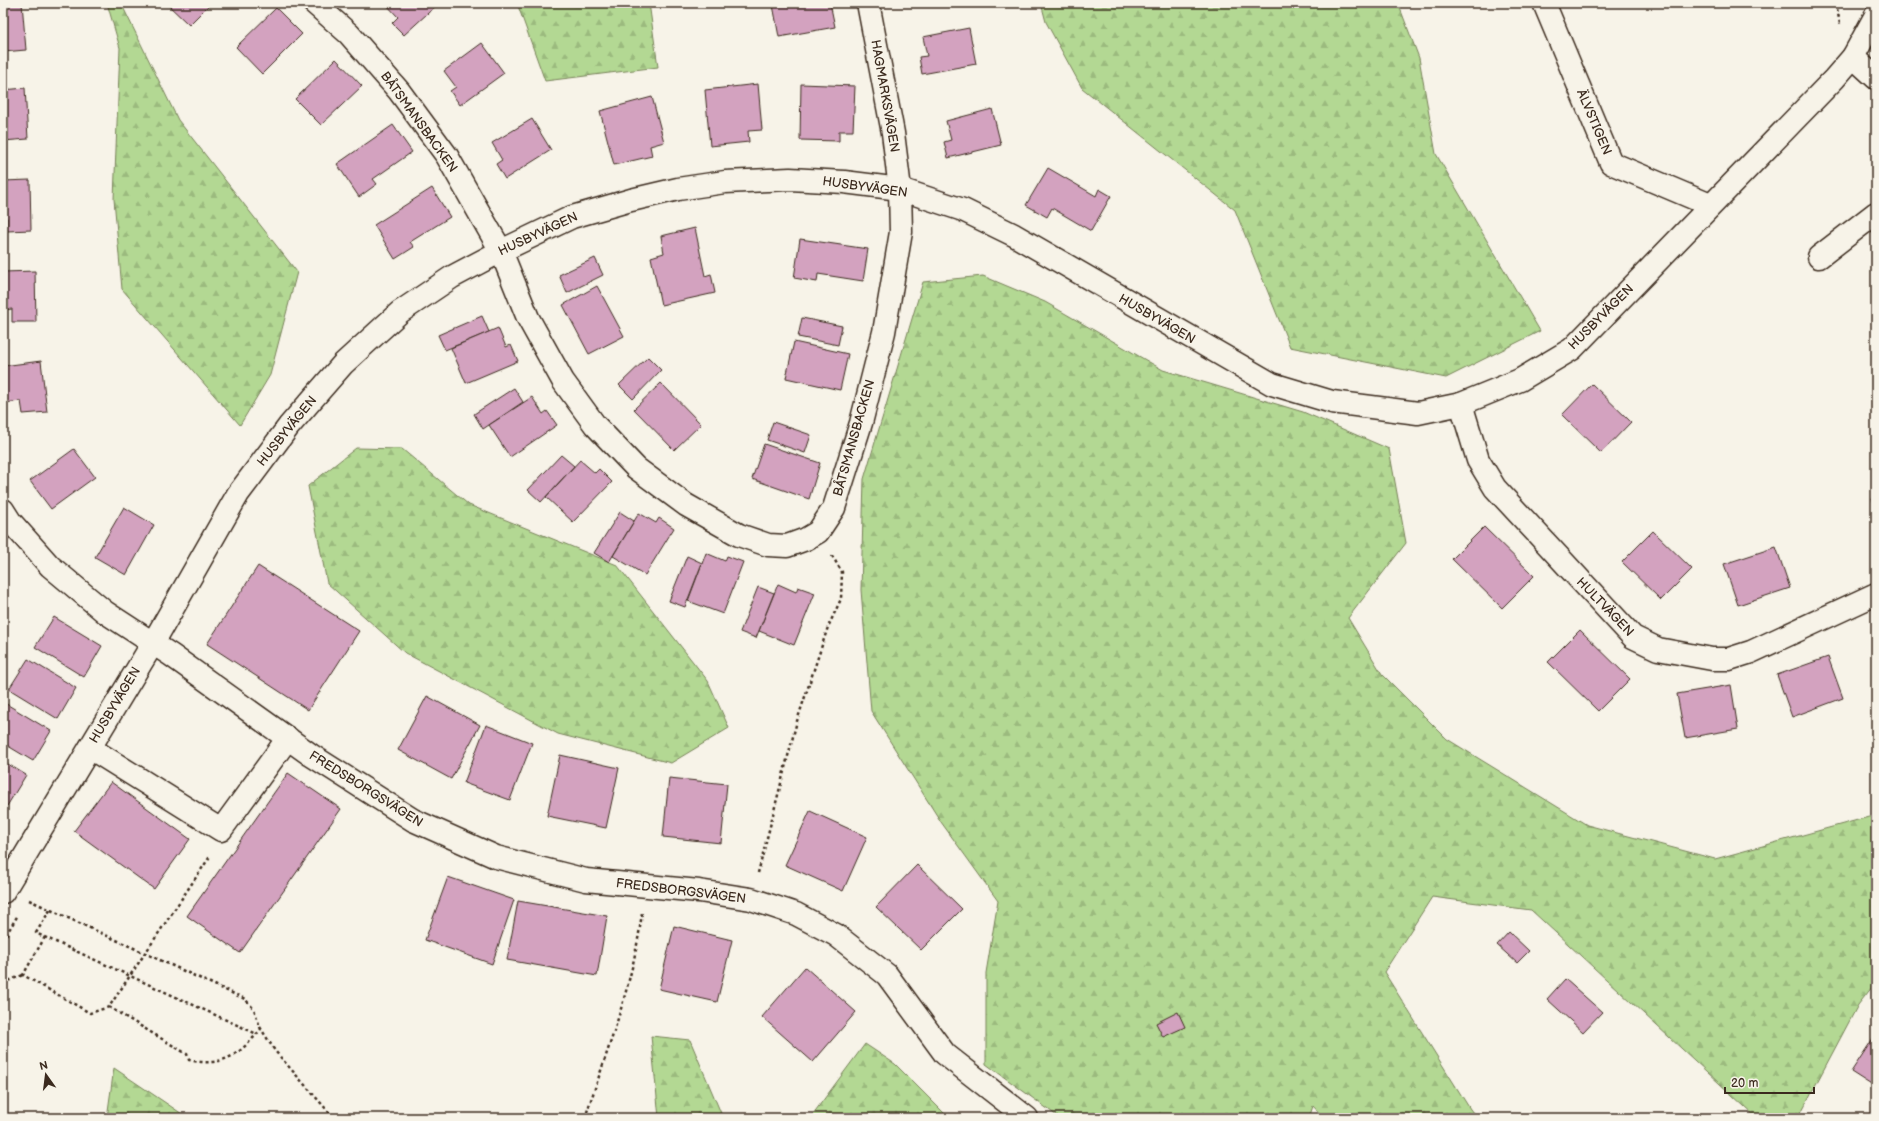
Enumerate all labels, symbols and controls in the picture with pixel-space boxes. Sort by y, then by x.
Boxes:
street label: HAGMARKSVÄGEN [867,38,903,154]
street label: BÅTSMANSBACKEN [377,69,461,175]
street label: ÄLVSTIGEN [1573,87,1615,157]
street label: HUSBYVÄGEN [821,173,909,201]
street label: HUSBYVÄGEN [496,209,580,259]
street label: HUSBYVÄGEN [1565,281,1637,353]
street label: HUSBYVÄGEN [1116,291,1198,347]
street label: BÅTSMANSBACKEN [830,378,878,498]
street label: HUSBYVÄGEN [254,393,320,469]
street label: HULTVÄGEN [1573,574,1637,640]
street label: HUSBYVÄGEN [86,664,144,746]
street label: FREDSBORGSVÄGEN [306,747,426,831]
street label: FREDSBORGSVÄGEN [615,875,747,907]
north arrow [26,1055,66,1095]
text: N [38,1058,49,1073]
scale bar [1725,1069,1814,1095]
text: 20 m [1731,1076,1758,1091]

